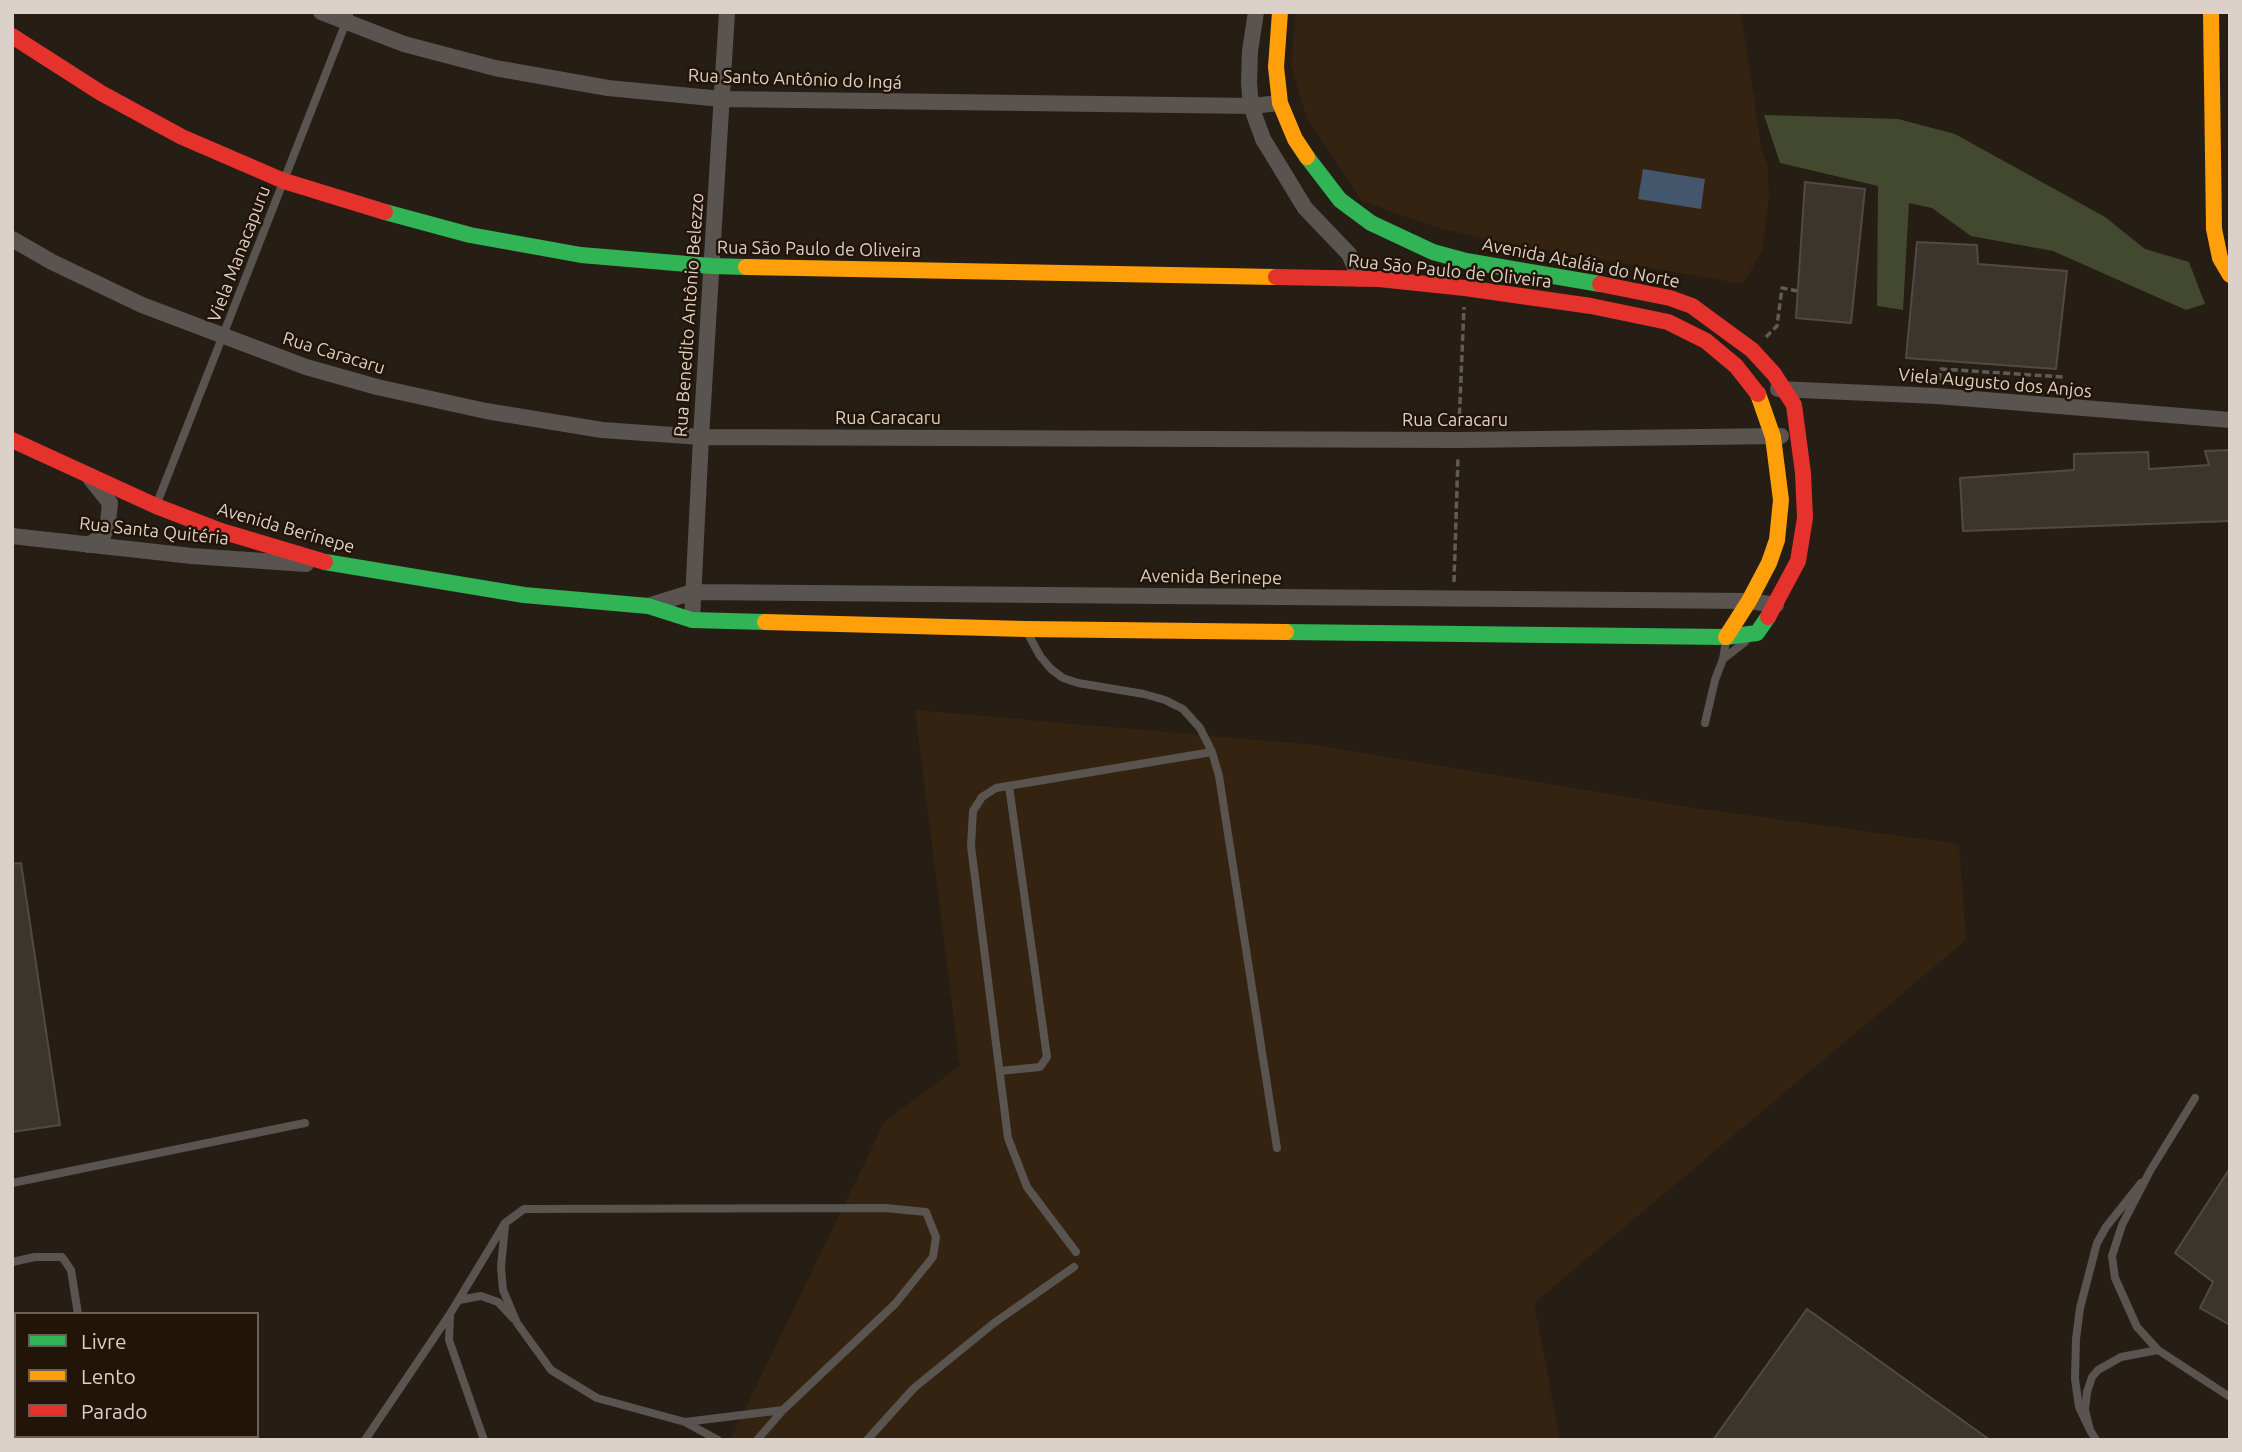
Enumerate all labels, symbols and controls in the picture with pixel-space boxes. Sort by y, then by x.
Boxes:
street label: Rua Santo Antônio do Ingá [688,64,902,94]
street label: Viela Manacapuru [203,183,275,325]
street label: Rua Benedito Antônio Belezzo [670,192,708,438]
street label: Avenida Ataláia do Norte [1480,233,1682,293]
street label: Rua São Paulo de Oliveira [717,236,921,262]
street label: Rua São Paulo de Oliveira [1347,250,1553,292]
street label: Rua Caracaru [280,327,388,379]
street label: Viela Augusto dos Anjos [1897,364,2093,402]
street label: Rua Caracaru [835,407,941,429]
street label: Rua Caracaru [1402,409,1508,431]
street label: Avenida Berinepe [215,498,357,558]
street label: Rua Santa Quitéria [78,512,230,550]
street label: Avenida Berinepe [1140,565,1282,589]
legend [14,1312,259,1438]
text: Livre [81,1329,127,1353]
text: Lento [81,1364,136,1388]
text: Parado [81,1399,147,1423]

